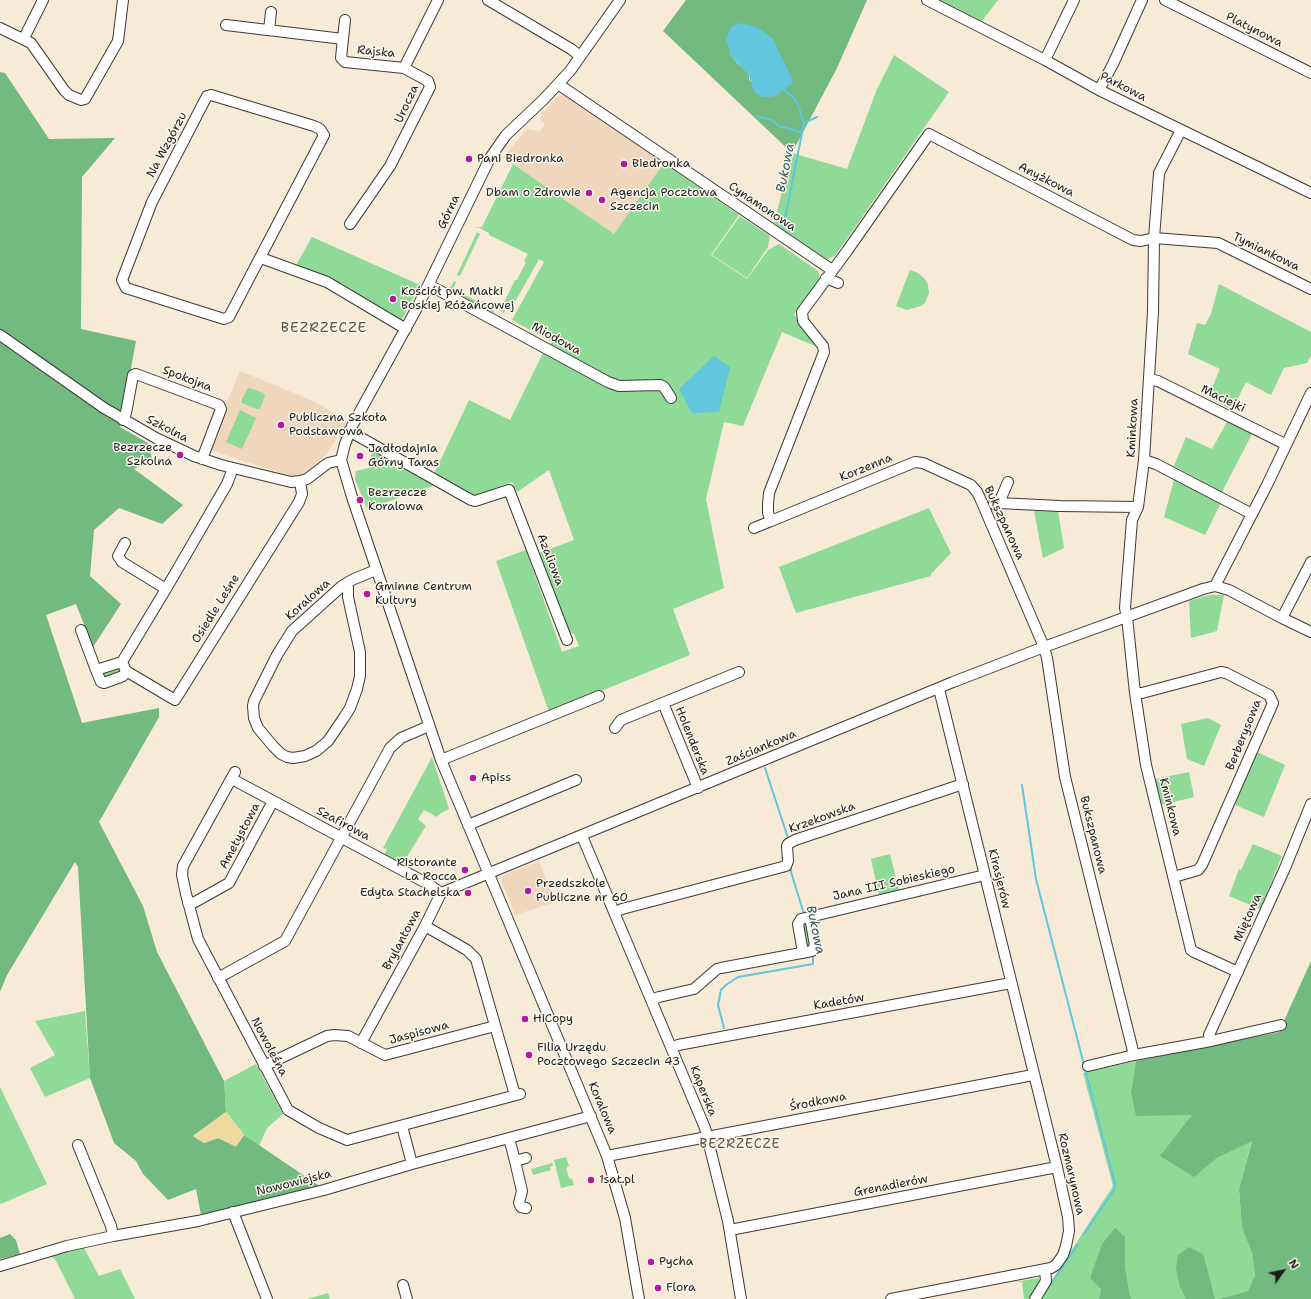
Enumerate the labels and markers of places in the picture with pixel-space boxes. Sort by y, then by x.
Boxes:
place label: Pani Biedronka [477,152,564,166]
marker: Pani Biedronka [464,154,474,164]
place label: Biedronka [632,157,690,171]
marker: Biedronka [619,159,629,169]
place label: Dbam o Zdrowie [486,186,581,200]
place label: Agencja Pocztowa Szczecin [610,186,717,214]
marker: Dbam o Zdrowie [584,188,594,198]
marker: Agencja Pocztowa Szczecin [597,195,607,205]
place label: Kościół pw. Matki Boskiej Różańcowej [401,285,514,313]
marker: Kościół pw. Matki Boskiej Różańcowej [388,294,398,304]
place label: Publiczna Szkoła Podstawowa [289,411,387,439]
marker: Publiczna Szkoła Podstawowa [276,420,286,430]
place label: Bezrzecze Szkolna [113,441,172,469]
place label: Jadłodajnia Górny Taras [368,442,439,470]
marker: Bezrzecze Szkolna [175,450,185,460]
marker: Jadłodajnia Górny Taras [355,451,365,461]
place label: Bezrzecze Koralowa [368,486,427,514]
marker: Bezrzecze Koralowa [355,495,365,505]
place label: Gminne Centrum Kultury [375,580,472,608]
marker: Gminne Centrum Kultury [362,589,372,599]
place label: Apiss [481,771,511,785]
marker: Apiss [468,773,478,783]
place label: Ristorante La Rocca [397,856,457,884]
marker: Ristorante La Rocca [460,865,470,875]
place label: Przedszkole Publiczne nr 60 [536,877,628,905]
place label: Edyta Stachelska [360,886,460,900]
marker: Przedszkole Publiczne nr 60 [523,886,533,896]
marker: Edyta Stachelska [463,888,473,898]
place label: HiCopy [533,1012,573,1026]
marker: HiCopy [520,1014,530,1024]
place label: Filia Urzędu Pocztowego Szczecin 43 [537,1041,680,1069]
marker: Filia Urzędu Pocztowego Szczecin 43 [524,1050,534,1060]
place label: 1sat.pl [599,1173,635,1187]
marker: 1sat.pl [586,1175,596,1185]
place label: Pycha [659,1255,693,1269]
marker: Pycha [646,1257,656,1267]
place label: Flora [666,1281,695,1295]
marker: Flora [653,1283,663,1293]

